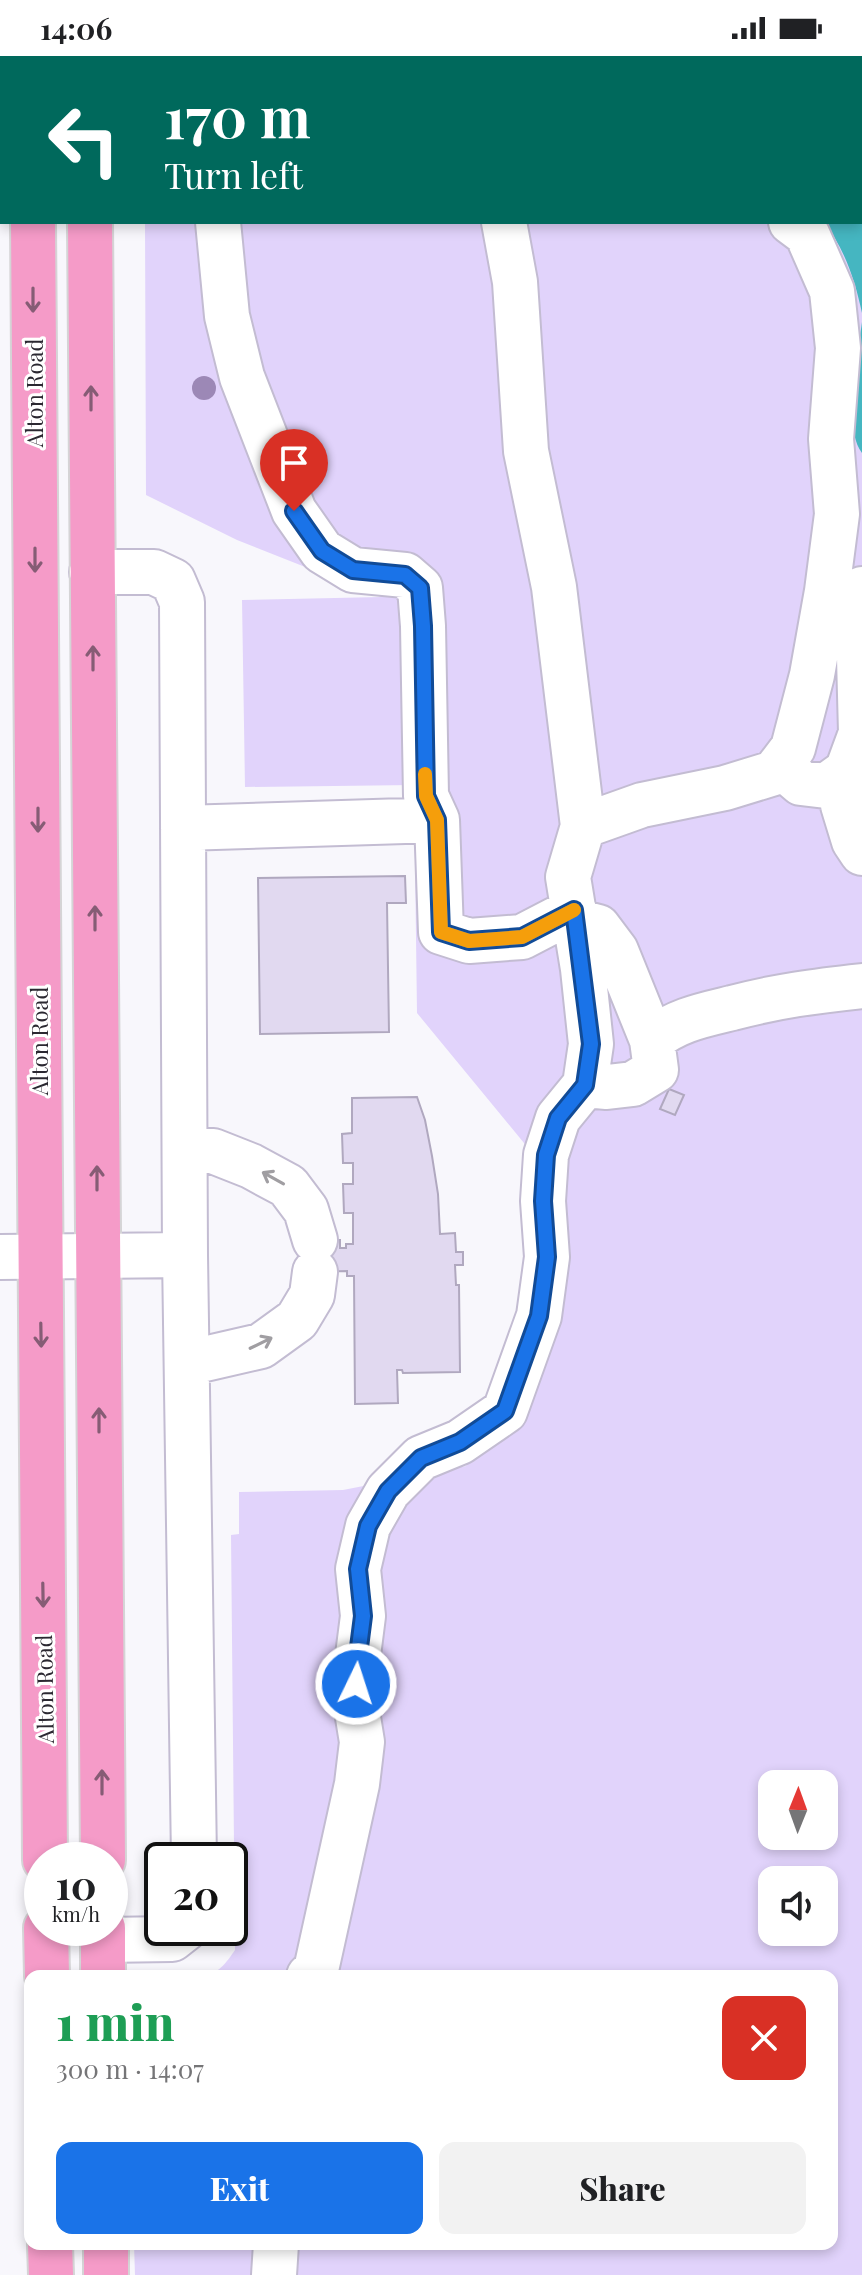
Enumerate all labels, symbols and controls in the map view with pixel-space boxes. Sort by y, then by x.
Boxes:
text: 14:06 [40,8,112,48]
text: 170 m [164,78,311,153]
icon: left [32,88,136,192]
text: Turn left [164,150,303,198]
one-way arrow [25,286,41,313]
street label: Alton Road [19,338,49,448]
one-way arrow [83,385,99,412]
pin [260,429,328,511]
icon: arrive [272,441,316,485]
one-way arrow [28,546,43,573]
one-way arrow [85,645,101,672]
one-way arrow [30,806,46,833]
one-way arrow [87,905,103,932]
street label: Alton Road [24,986,54,1096]
one-way arrow [89,1165,105,1192]
one-way arrow [262,1170,285,1186]
one-way arrow [33,1321,49,1348]
one-way arrow [249,1335,273,1350]
one-way arrow [91,1407,107,1434]
one-way arrow [35,1581,51,1608]
street label: Alton Road [28,1634,60,1745]
position arrow [314,1642,398,1726]
one-way arrow [94,1769,110,1796]
north arrow [758,1770,838,1850]
map controls [758,1770,838,1946]
speed limit sign: 20 [144,1842,248,1946]
text: 10 [55,1857,97,1910]
button: sound [758,1866,838,1946]
text: km/h [52,1900,100,1927]
text: 1 min [56,1989,174,2053]
button: close [722,1996,806,2080]
text: 300 m · 14:07 [56,2051,204,2086]
button: Exit [56,2142,423,2234]
button: Share [439,2142,806,2234]

